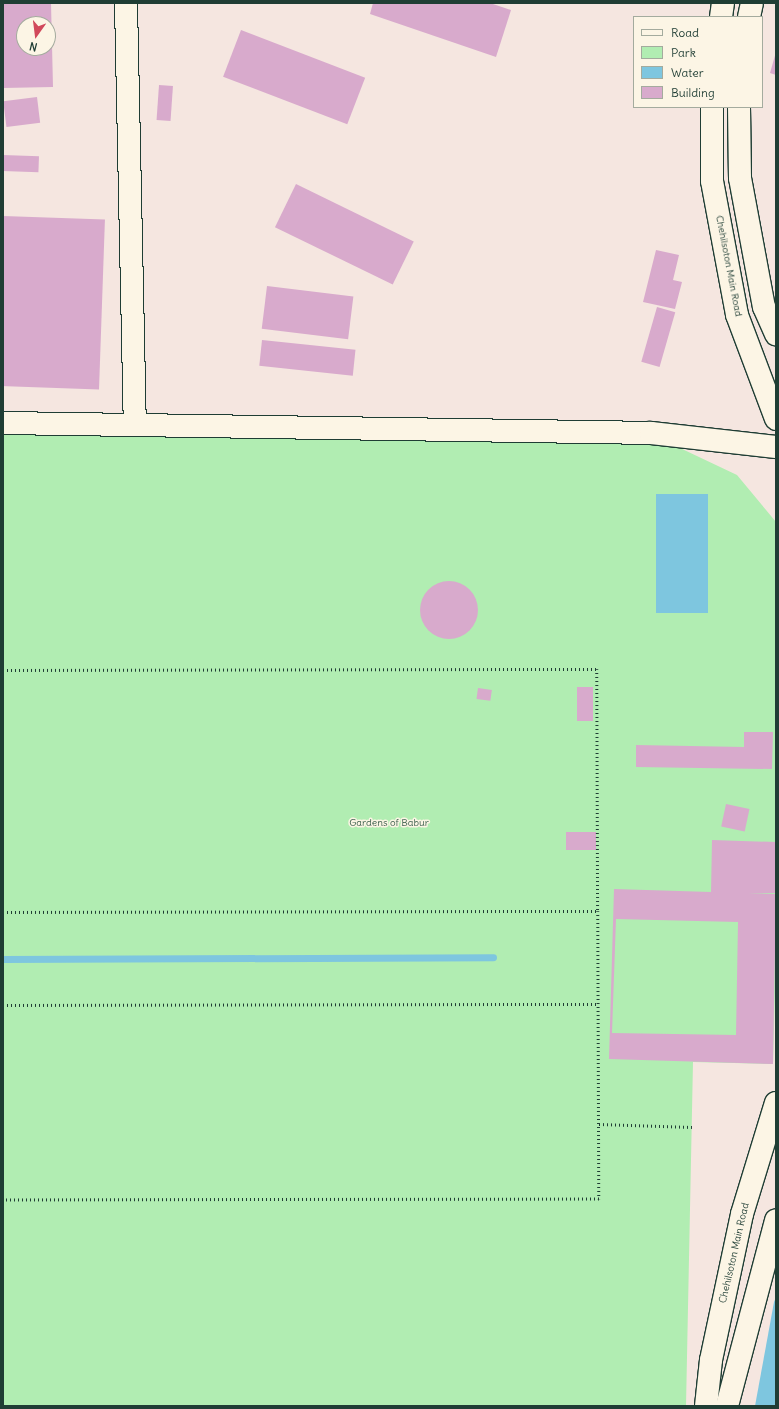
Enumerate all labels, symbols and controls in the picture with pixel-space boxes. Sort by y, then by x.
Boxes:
north arrow [16,16,56,56]
legend [633,16,763,108]
text: Road [671,25,699,40]
text: N [28,39,39,54]
text: Park [671,45,696,60]
text: Water [671,65,704,80]
text: Building [671,85,715,100]
street label: Chehilsoton Main Road [713,214,745,318]
park label: Gardens of Babur [349,817,429,829]
street label: Chehilsoton Main Road [717,1202,751,1304]

